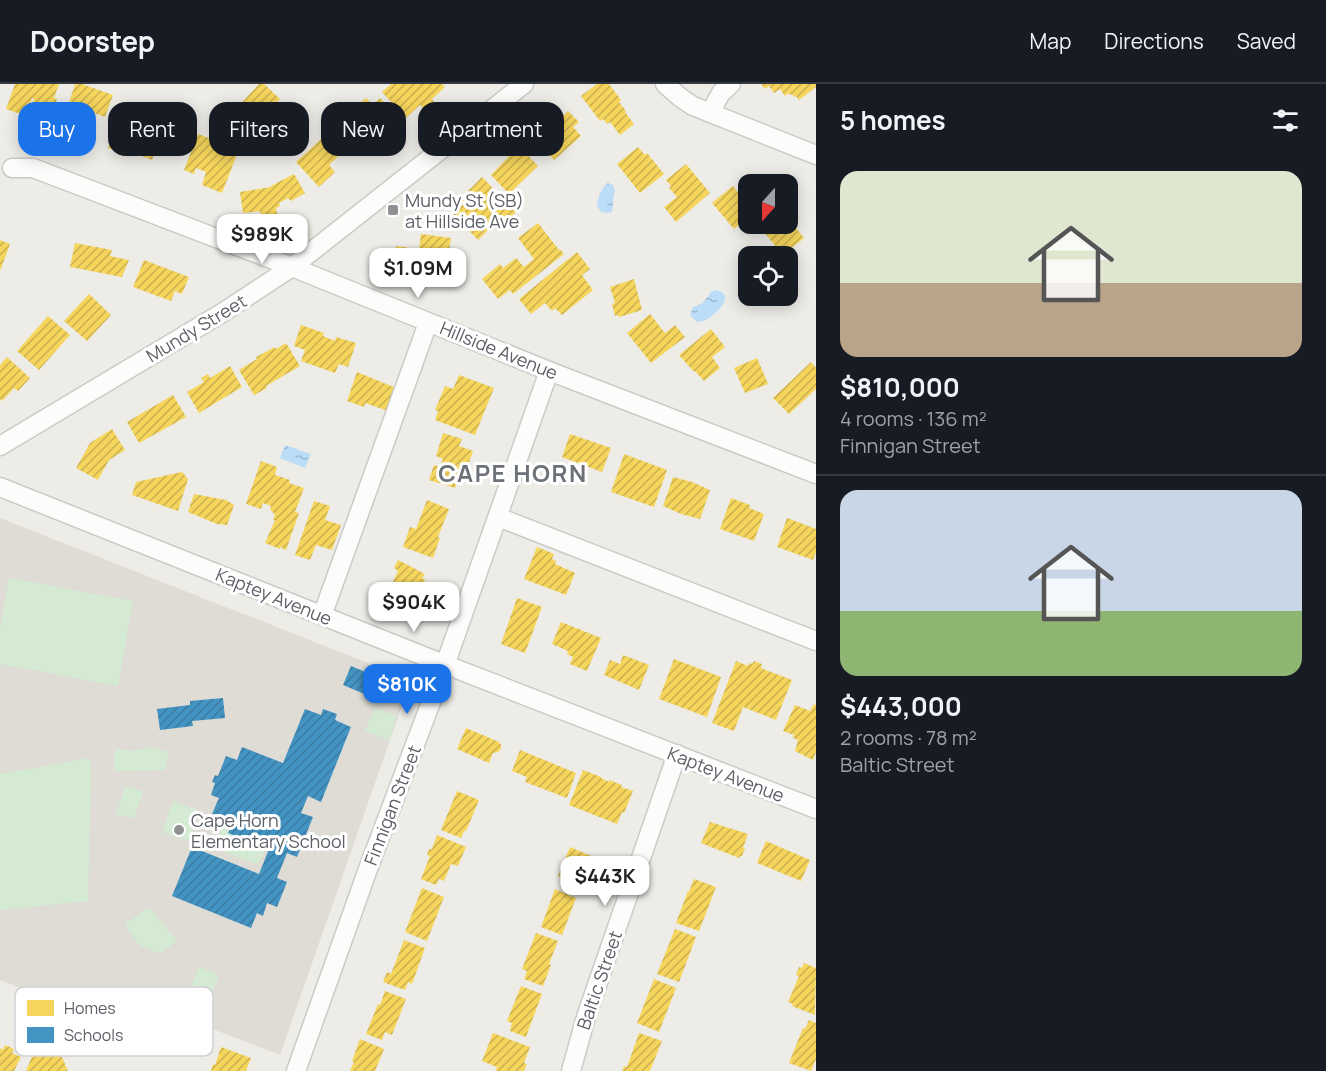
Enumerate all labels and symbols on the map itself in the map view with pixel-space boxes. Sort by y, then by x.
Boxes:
north arrow [738,174,798,234]
place label: Mundy St (SB) at Hillside Ave [405,188,524,233]
marker: Mundy St (SB) at Hillside Ave [386,203,400,217]
pin: $989K [220,214,304,265]
pin: $1.09M [369,248,467,299]
street label: Mundy Street [141,289,251,367]
street label: Hillside Avenue [437,315,561,385]
district label: CAPE HORN [438,456,588,489]
street label: Kaptey Avenue [212,562,336,630]
pin: $904K [372,582,456,633]
pin: $810K [365,664,449,715]
street label: Kaptey Avenue [664,741,788,807]
street label: Finnigan Street [358,742,426,868]
place label: Cape Horn Elementary School [191,808,346,853]
marker: Cape Horn Elementary School [172,823,186,837]
pin: $443K [563,856,647,907]
street label: Baltic Street [571,927,627,1033]
legend [15,987,213,1056]
text: Homes [64,997,116,1019]
text: Schools [64,1024,123,1046]

